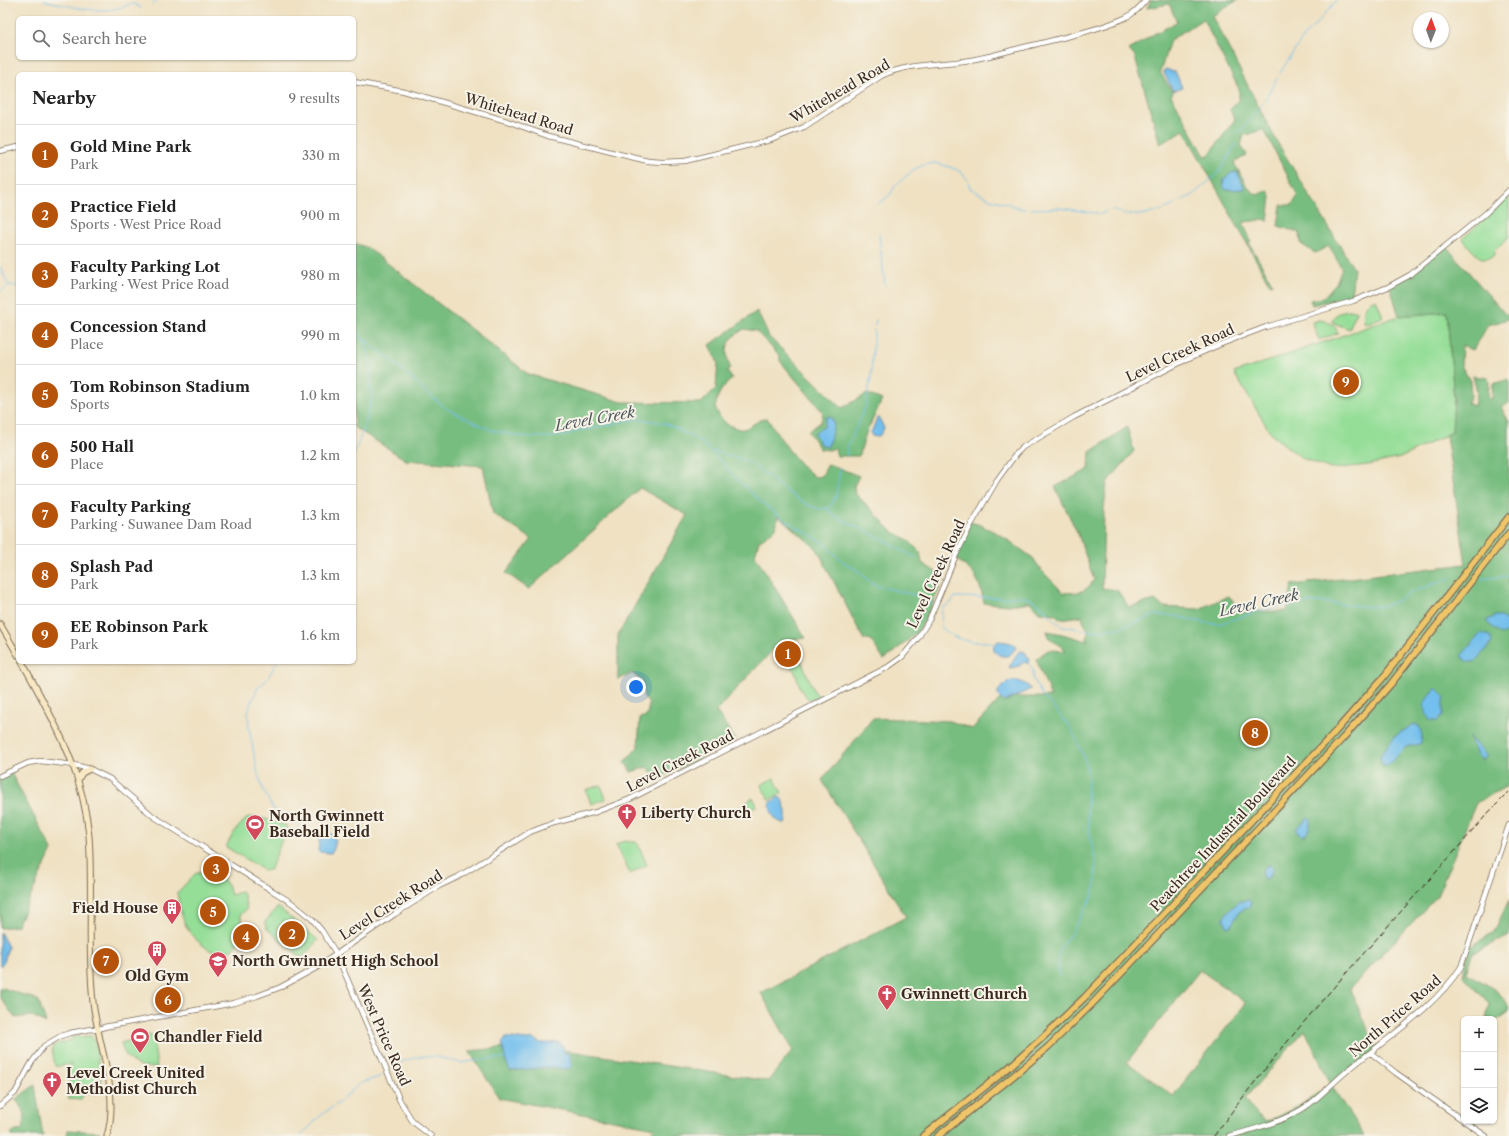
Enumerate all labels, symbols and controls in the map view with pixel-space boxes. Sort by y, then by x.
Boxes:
north arrow [1413,12,1449,48]
search box [16,16,356,60]
icon: search [30,27,52,49]
text: Search here [62,29,147,48]
street label: Whitehead Road [786,55,894,127]
text: Nearby [32,88,96,108]
street label: Whitehead Road [462,89,576,139]
text: 9 results [289,90,340,106]
text: Gold Mine Park [70,137,191,156]
text: 1 [42,147,48,163]
text: 330 m [302,147,340,163]
text: Park [70,156,98,172]
text: Practice Field [70,197,177,216]
text: 2 [41,207,49,223]
text: 900 m [300,207,340,223]
text: Sports · West Price Road [70,216,221,232]
text: Faculty Parking Lot [70,257,220,276]
text: 3 [41,267,49,283]
text: 980 m [301,267,340,283]
text: Parking · West Price Road [70,276,229,292]
text: Concession Stand [70,317,207,336]
street label: Level Creek Road [1123,320,1238,386]
text: 4 [41,327,49,343]
text: 990 m [301,327,340,343]
text: Place [70,336,103,352]
pin: 9 [1333,367,1359,397]
text: Tom Robinson Stadium [70,377,250,396]
text: 5 [41,387,49,403]
text: 1.0 km [300,387,340,403]
text: Sports [70,396,109,412]
water label: Level Creek [552,402,637,435]
text: 500 Hall [70,437,134,456]
text: 6 [41,447,49,463]
text: 1.2 km [301,447,340,463]
text: Place [70,456,103,472]
text: Faculty Parking [70,497,190,516]
text: 7 [42,507,48,523]
text: 1.3 km [301,507,340,523]
text: Parking · Suwanee Dam Road [70,516,252,532]
street label: Level Creek Road [903,516,969,631]
text: Splash Pad [70,557,153,576]
text: 8 [41,567,49,583]
text: 1.3 km [301,567,340,583]
text: Park [70,576,98,592]
water label: Level Creek [1216,585,1301,620]
text: EE Robinson Park [70,617,208,636]
text: 9 [41,627,49,643]
text: 1.6 km [300,627,340,643]
text: Park [70,636,98,652]
pin: 1 [775,639,801,669]
your location [626,677,646,697]
pin: 8 [1242,718,1268,748]
street label: Level Creek Road [623,726,737,796]
street label: Peachtree Industrial Boulevard [1146,752,1300,915]
church icon: Liberty Church [616,802,638,830]
place label: Liberty Church [641,804,752,822]
place label: North Gwinnett Baseball Field [269,807,385,841]
sports icon: North Gwinnett Baseball Field [244,813,266,841]
pin: 3 [203,854,229,884]
street label: Level Creek Road [336,866,446,944]
building icon: Field House [161,897,183,925]
pin: 5 [200,897,226,927]
place label: Field House [72,899,158,917]
pin: 2 [279,919,305,949]
pin: 4 [233,922,259,952]
building icon: Old Gym [146,939,168,967]
pin: 7 [93,946,119,976]
school or university icon: North Gwinnett High School [207,950,229,978]
place label: North Gwinnett High School [232,952,439,970]
place label: Old Gym [125,967,189,985]
street label: North Price Road [1345,971,1445,1061]
street label: West Price Road [353,980,415,1089]
church icon: Gwinnett Church [876,983,898,1011]
pin: 6 [155,985,181,1015]
place label: Gwinnett Church [901,985,1028,1003]
map controls [1461,1016,1497,1124]
button: + [1461,1016,1497,1052]
sports icon: Chandler Field [129,1026,151,1054]
place label: Chandler Field [154,1028,263,1046]
button: − [1461,1052,1497,1088]
place label: Level Creek United Methodist Church [66,1064,206,1098]
church icon: Level Creek United Methodist Church [41,1070,63,1098]
button: layers [1461,1088,1497,1124]

